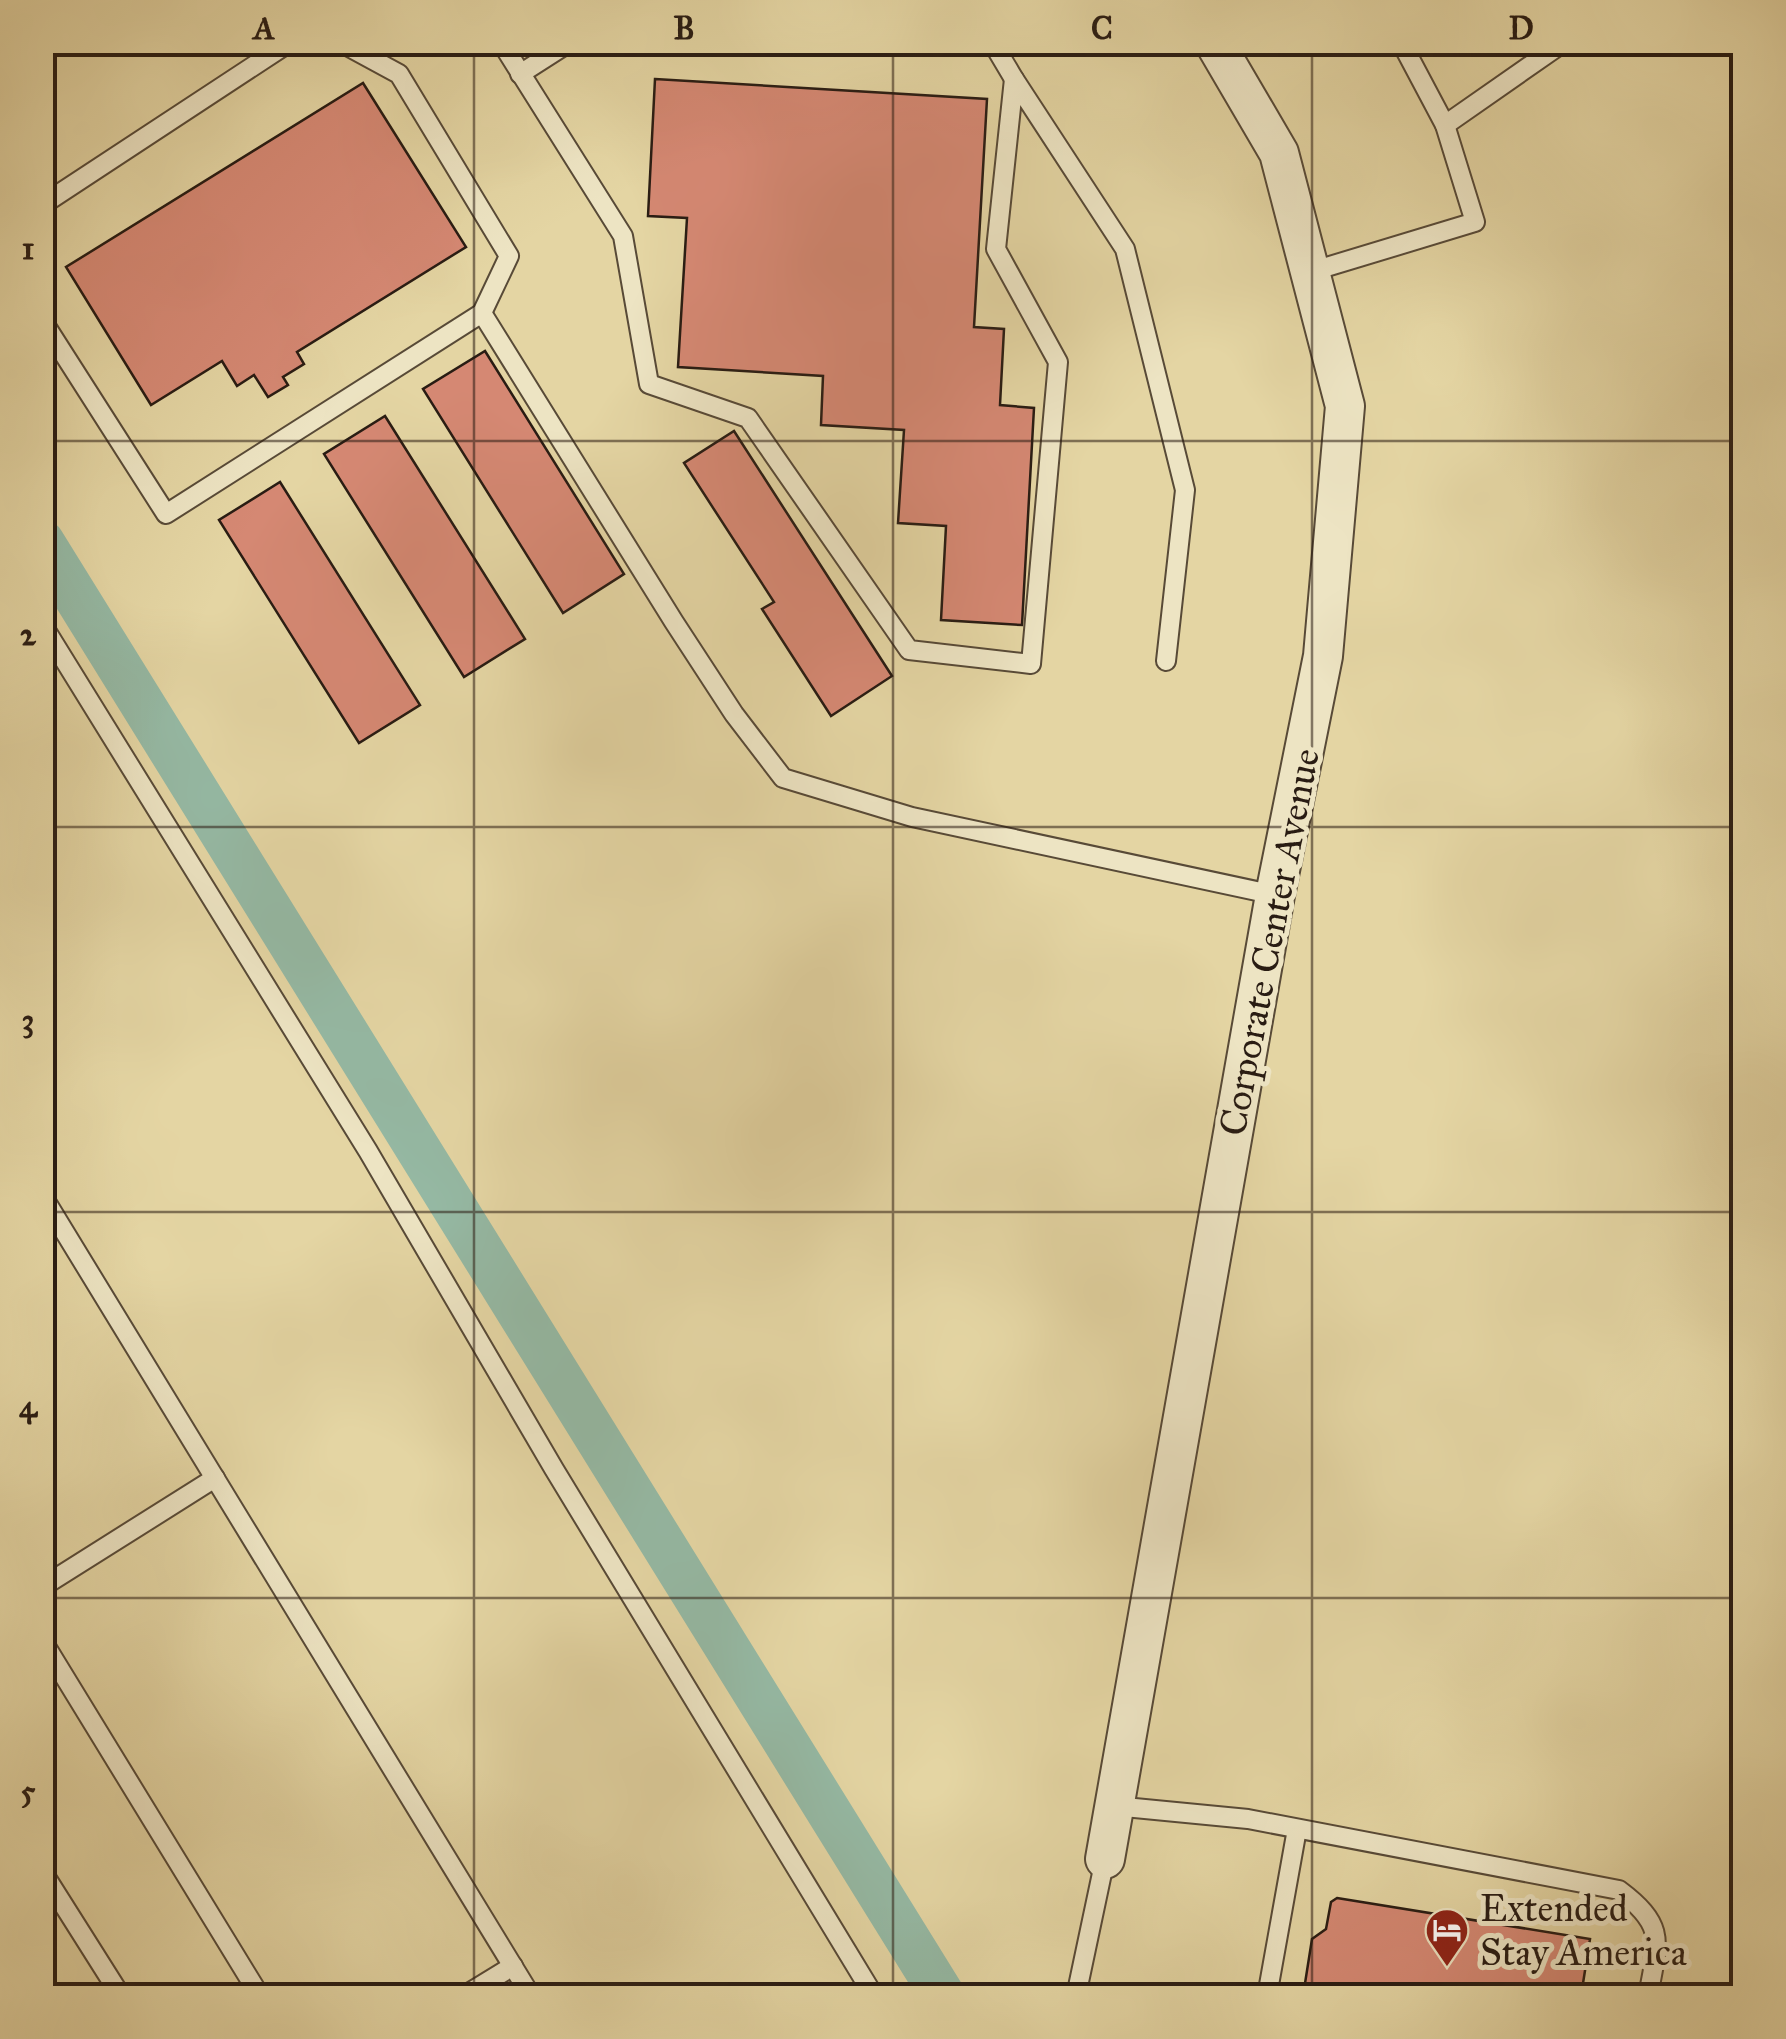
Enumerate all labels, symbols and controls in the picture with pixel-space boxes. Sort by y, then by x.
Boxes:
text: A [251,9,275,48]
text: B [673,9,695,48]
text: C [1091,9,1113,48]
text: D [1508,9,1534,48]
text: 1 [22,229,35,268]
text: 2 [20,615,37,654]
street label: Corporate Center Avenue [1209,744,1329,1140]
text: 3 [22,1001,34,1040]
text: 4 [19,1387,38,1426]
text: 5 [21,1772,36,1811]
place label: Extended Stay America [1480,1885,1688,1975]
hotel icon: Extended Stay America [1424,1907,1470,1968]

